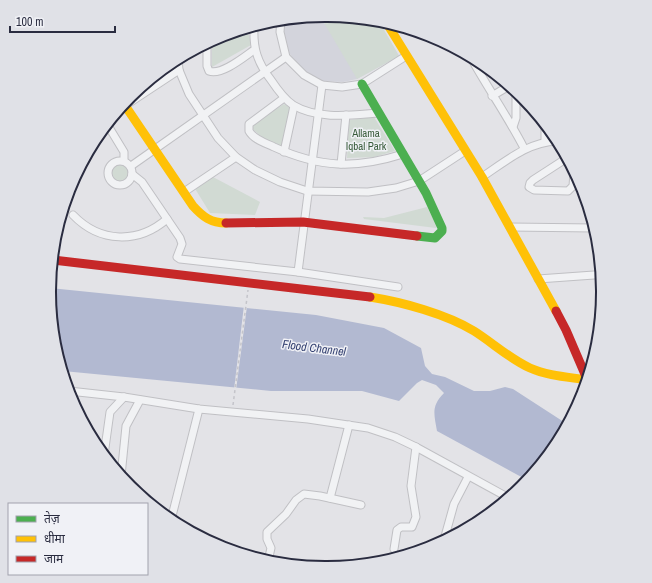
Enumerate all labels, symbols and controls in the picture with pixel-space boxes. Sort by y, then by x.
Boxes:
scale bar [10,8,115,34]
text: 100 m [16,14,43,30]
park label: Allama Iqbal Park [346,126,387,153]
water label: Flood Channel [281,336,348,360]
legend [8,503,148,575]
text: तेज़ [44,511,61,527]
text: धीमा [44,531,66,547]
text: जाम [44,551,64,567]

